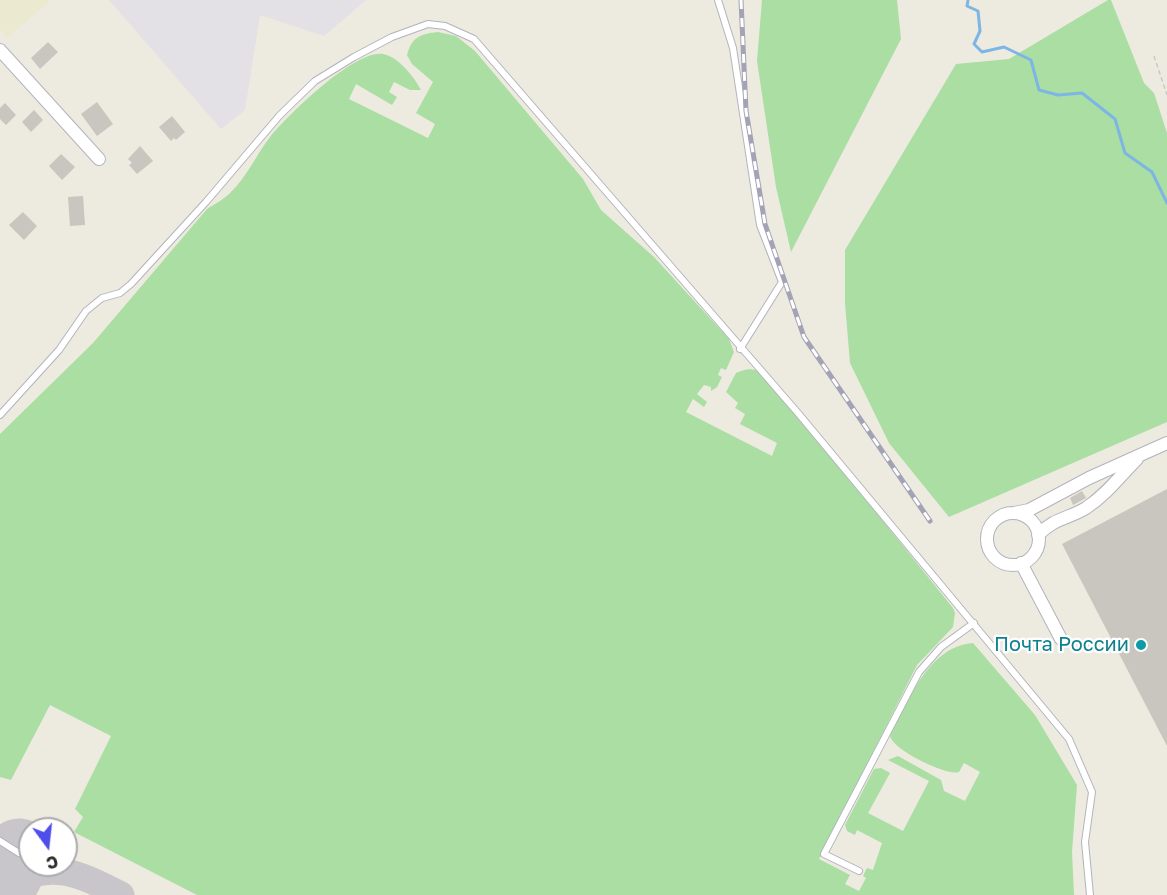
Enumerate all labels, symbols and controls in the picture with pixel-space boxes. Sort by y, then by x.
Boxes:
place label: Почта России [994,633,1129,657]
marker: Почта России [1134,638,1148,652]
north arrow [18,817,78,877]
text: С [44,851,60,874]

